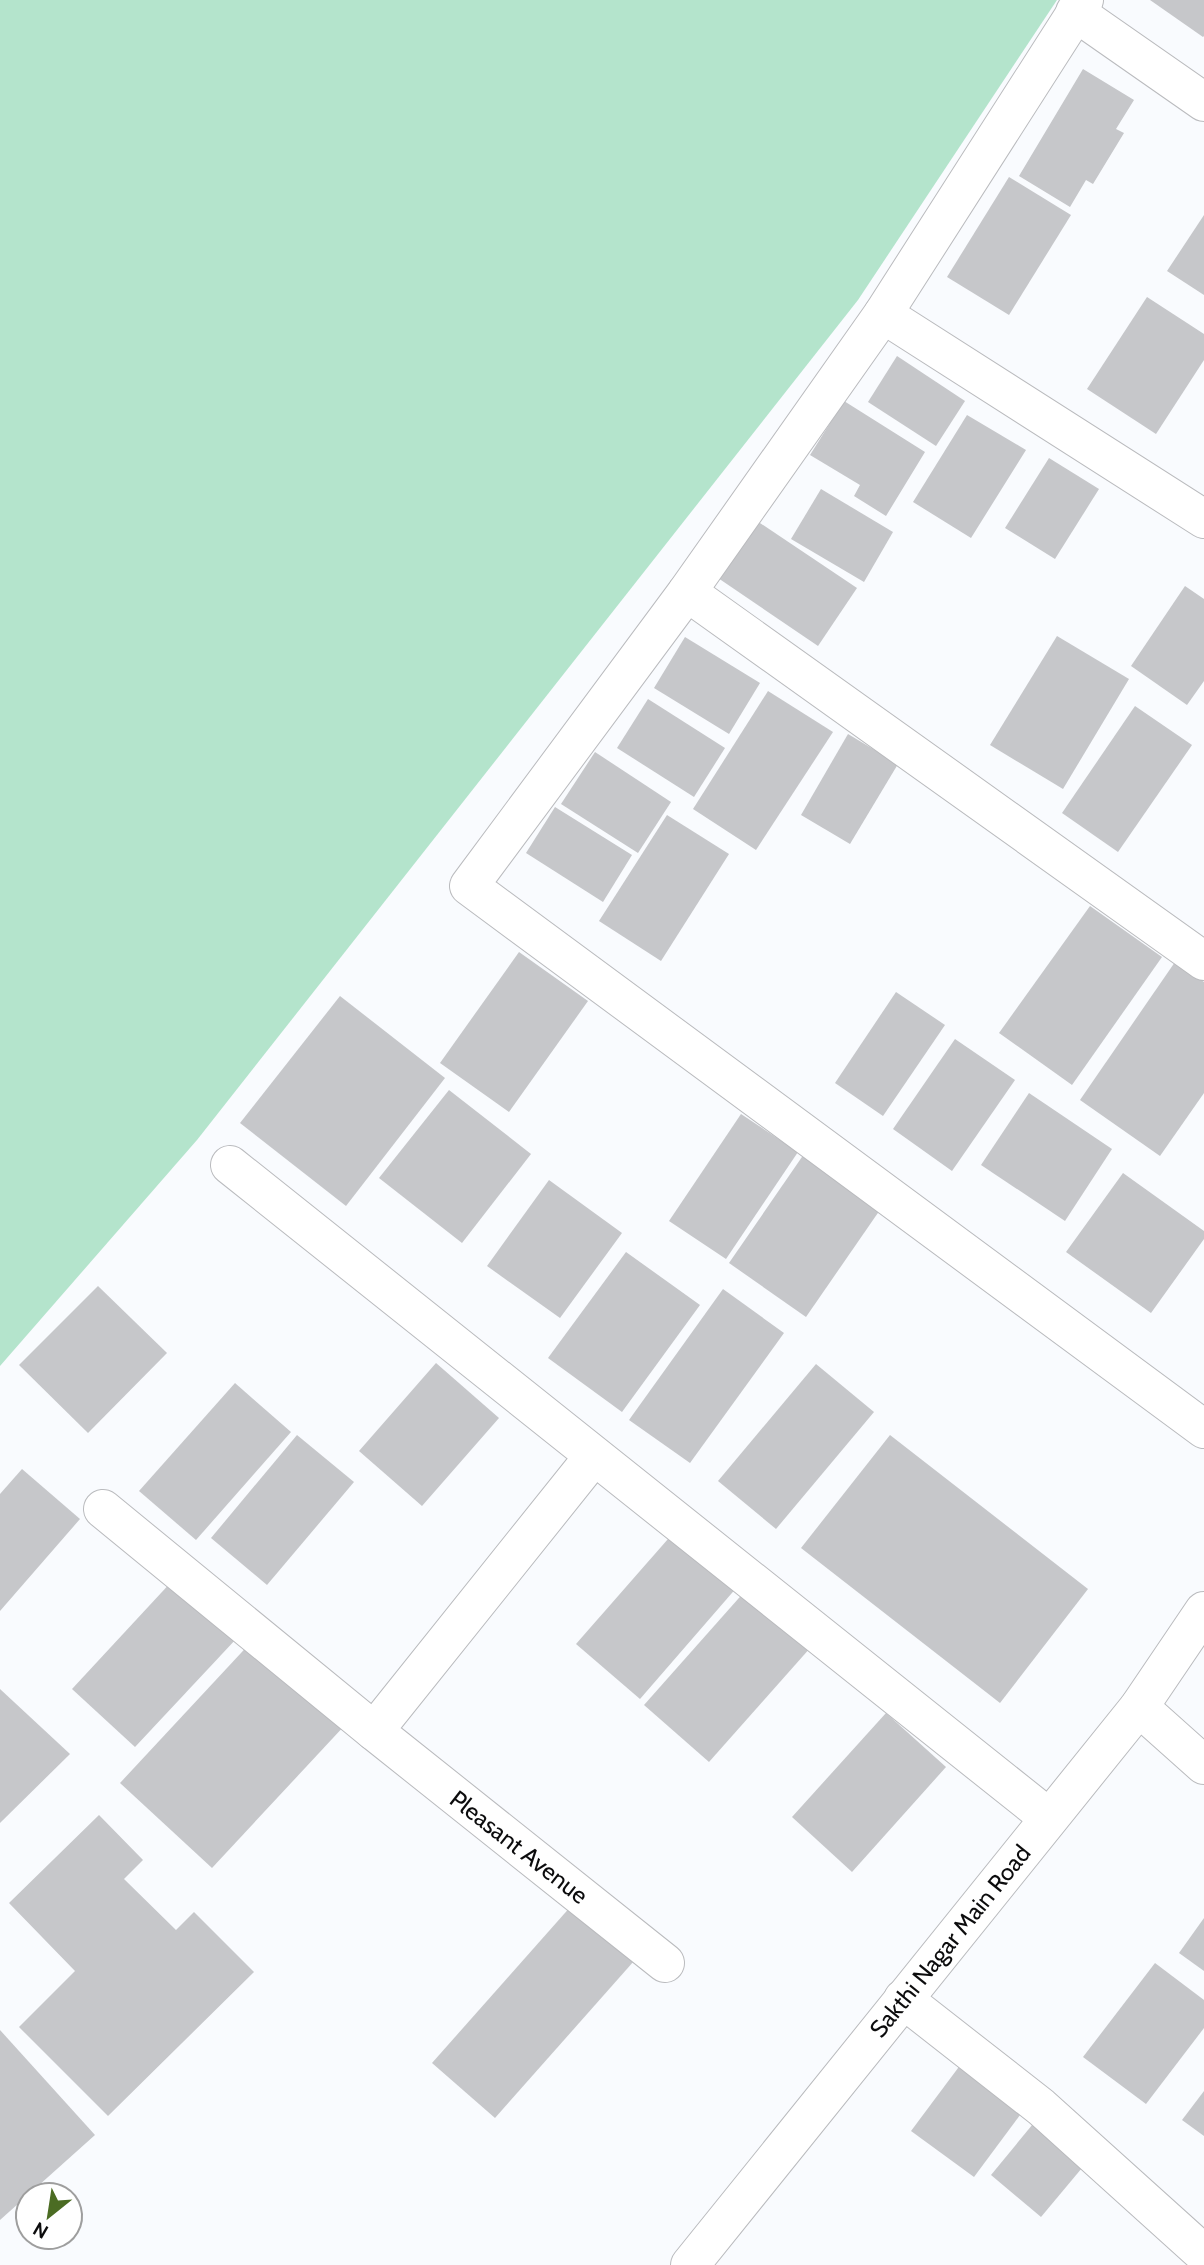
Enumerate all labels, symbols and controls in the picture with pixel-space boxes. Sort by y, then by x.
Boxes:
street label: Pleasant Avenue [444,1784,594,1910]
street label: Sakthi Nagar Main Road [863,1839,1037,2043]
north arrow [14,2181,84,2251]
text: N [29,2217,52,2244]

